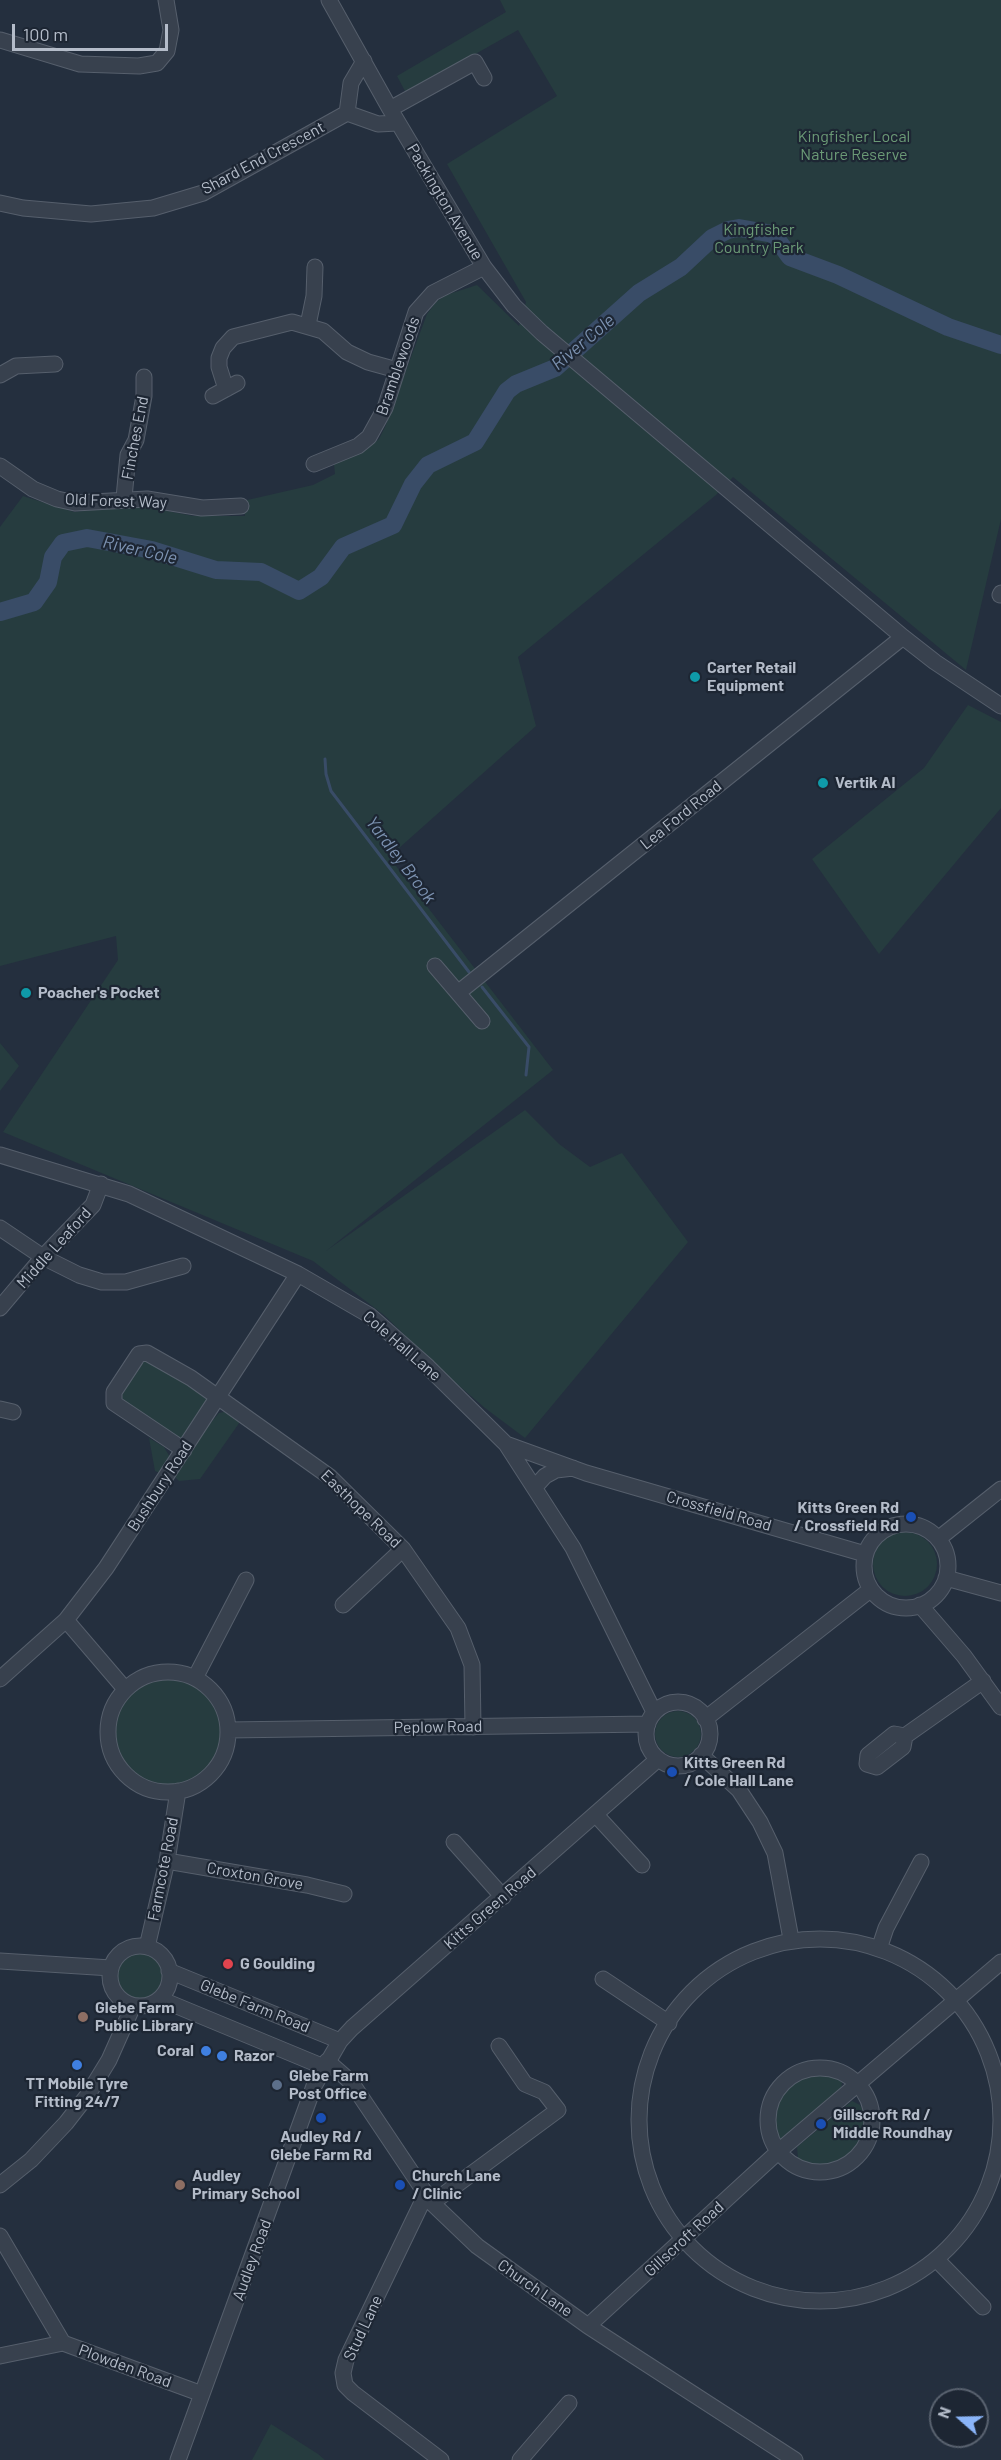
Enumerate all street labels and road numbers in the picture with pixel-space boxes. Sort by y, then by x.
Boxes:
street label: Shard End Crescent [198,117,328,199]
street label: Packington Avenue [403,140,487,264]
street label: Bramblewoods [372,314,424,418]
street label: Finches End [117,395,153,481]
street label: Old Forest Way [65,490,167,512]
street label: Lea Ford Road [636,776,726,854]
street label: Middle Leaford [13,1204,95,1292]
street label: Cole Hall Lane [359,1307,445,1385]
street label: Bushbury Road [124,1437,196,1535]
street label: Easthope Road [317,1466,405,1552]
street label: Crossfield Road [664,1487,774,1535]
street label: Peplow Road [393,1717,483,1737]
street label: Farmcote Road [144,1815,182,1923]
street label: Croxton Grove [205,1858,305,1894]
street label: Kitts Green Road [440,1863,540,1953]
street label: Glebe Farm Road [197,1975,313,2037]
street label: Gillscroft Road [640,2197,728,2281]
street label: Audley Road [228,2217,276,2303]
street label: Church Lane [494,2255,576,2321]
street label: Stud Lane [340,2292,386,2364]
street label: Plowden Road [76,2340,174,2392]

